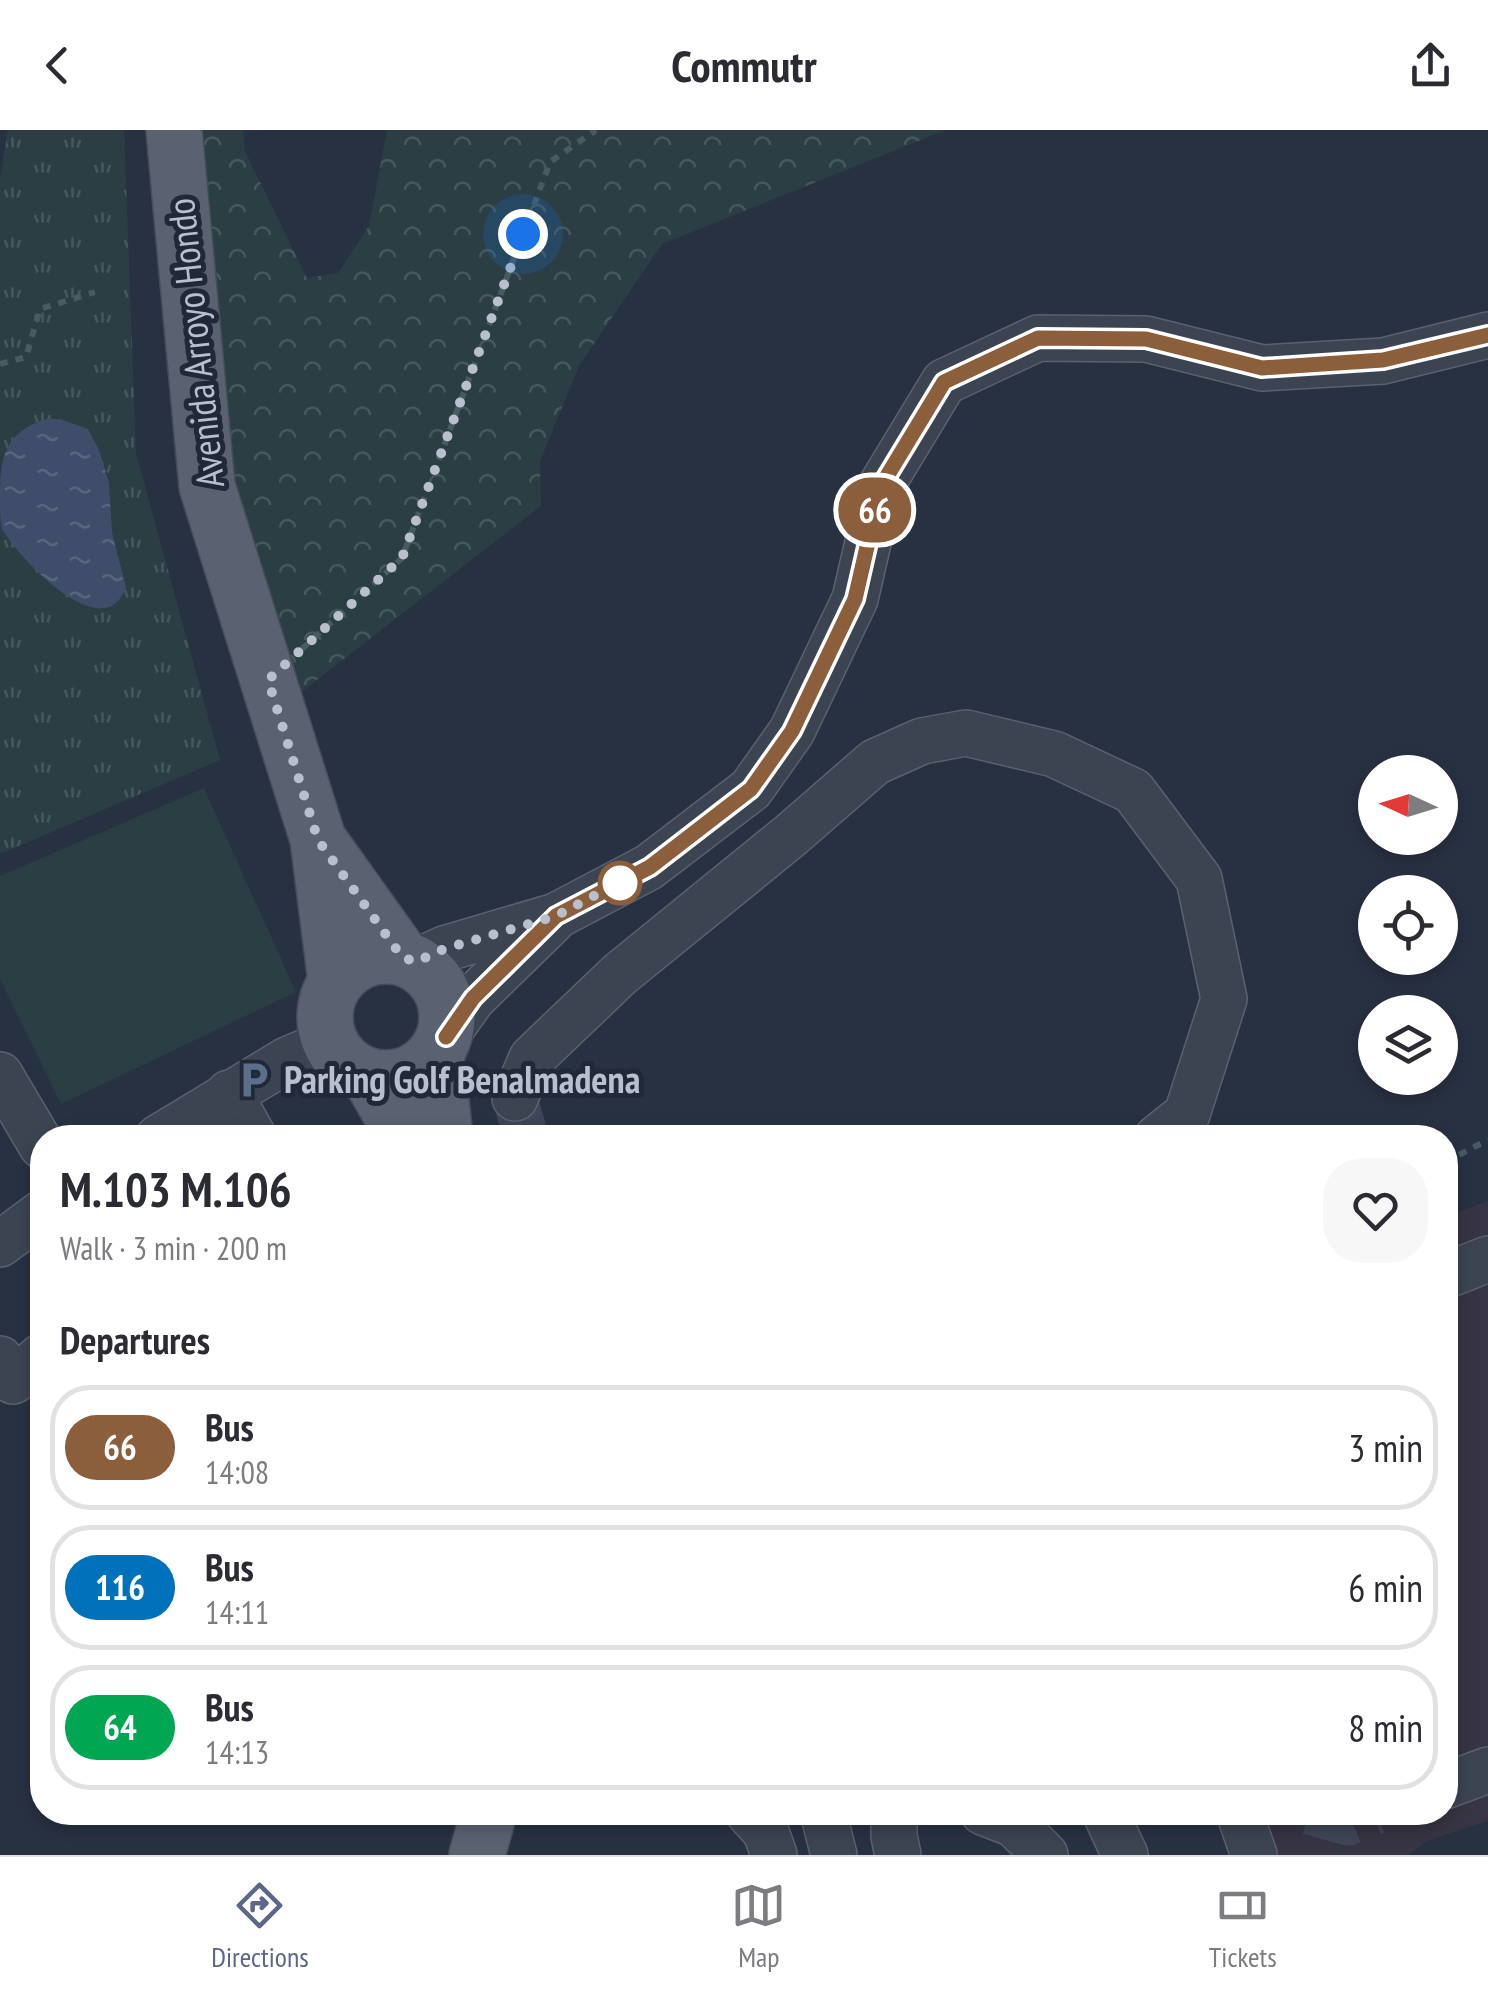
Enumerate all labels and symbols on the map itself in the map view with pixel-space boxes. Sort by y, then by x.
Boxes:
street label: Avenida Arroyo Hondo [155,196,234,490]
your location [498,209,548,259]
line badge: 66 [830,478,920,542]
north arrow [1358,755,1458,855]
unlabelled marker [599,862,641,904]
place label: Parking Golf Benalmadena [284,1054,640,1103]
parking icon: Parking Golf Benalmadena [233,1059,275,1101]

